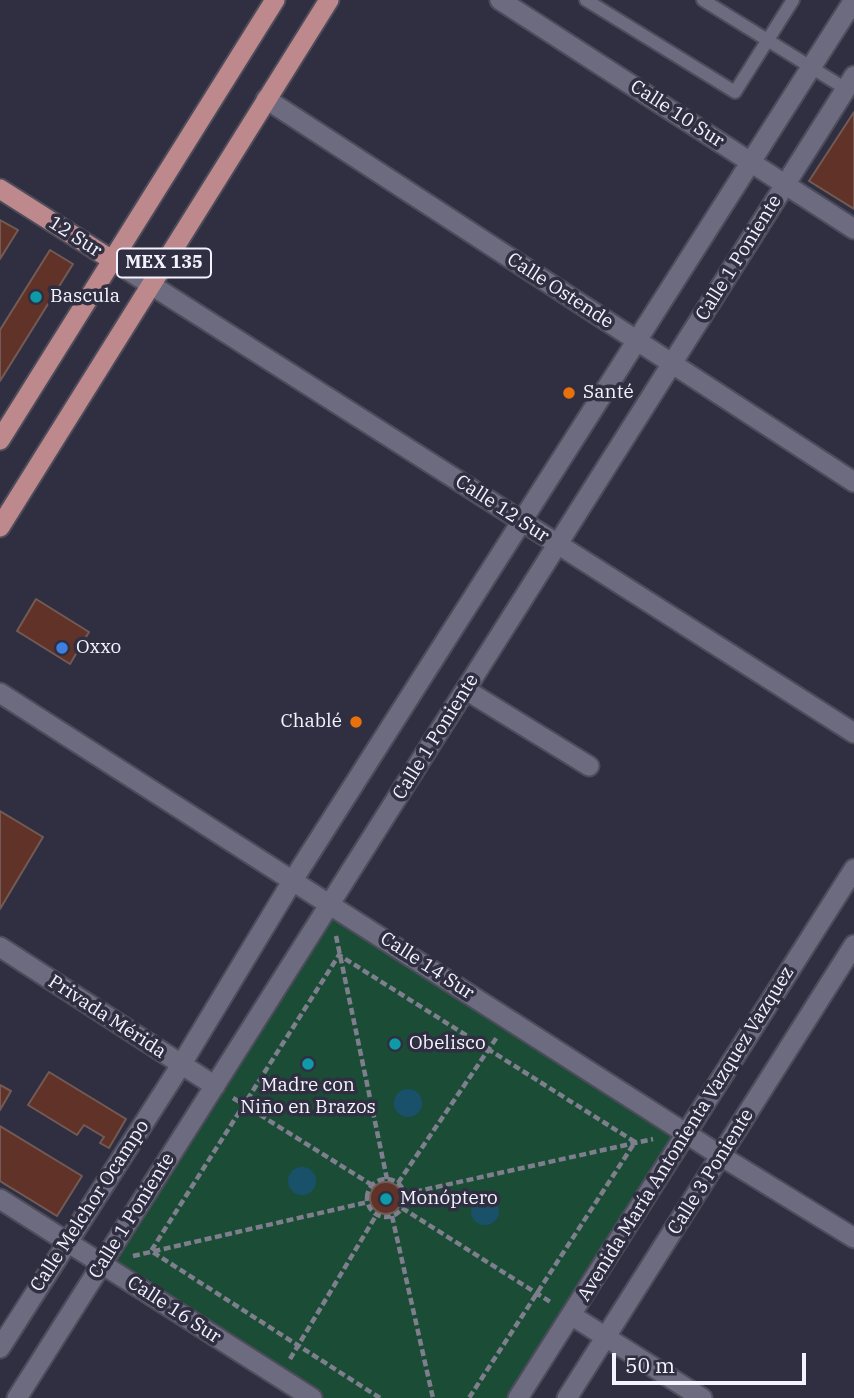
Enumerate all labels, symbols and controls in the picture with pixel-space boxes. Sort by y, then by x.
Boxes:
street label: Calle 10 Sur [626,75,728,153]
street label: Calle 1 Poniente [691,191,787,325]
street label: 12 Sur [44,211,106,263]
road number: MEX 135 [117,248,211,278]
street label: Calle Ostende [503,248,617,334]
place label: Bascula [50,286,120,308]
marker: Bascula [28,289,44,305]
place label: Santé [583,382,634,404]
marker: Santé [561,385,577,401]
street label: Calle 12 Sur [451,470,553,548]
place label: Oxxo [76,637,121,659]
marker: Oxxo [54,640,70,656]
street label: Calle 1 Poniente [388,670,484,804]
place label: Chablé [280,711,342,733]
marker: Chablé [348,714,364,730]
street label: Calle 14 Sur [376,927,478,1005]
street label: Avenida María Antonienta Vazquez Vazquez [573,962,799,1306]
street label: Privada Mérida [44,970,170,1064]
place label: Obelisco [409,1033,486,1055]
marker: Obelisco [387,1036,403,1052]
marker: Madre con Niño en Brazos [300,1056,316,1072]
place label: Madre con Niño en Brazos [240,1075,376,1119]
street label: Calle 3 Poniente [663,1105,759,1239]
street label: Calle Melchor Ocampo [26,1116,154,1296]
street label: Calle 1 Poniente [84,1149,180,1283]
place label: Monóptero [400,1188,498,1210]
marker: Monóptero [378,1191,394,1207]
street label: Calle 16 Sur [123,1271,225,1349]
scale bar [616,1338,810,1382]
text: 50 m [625,1351,675,1379]

